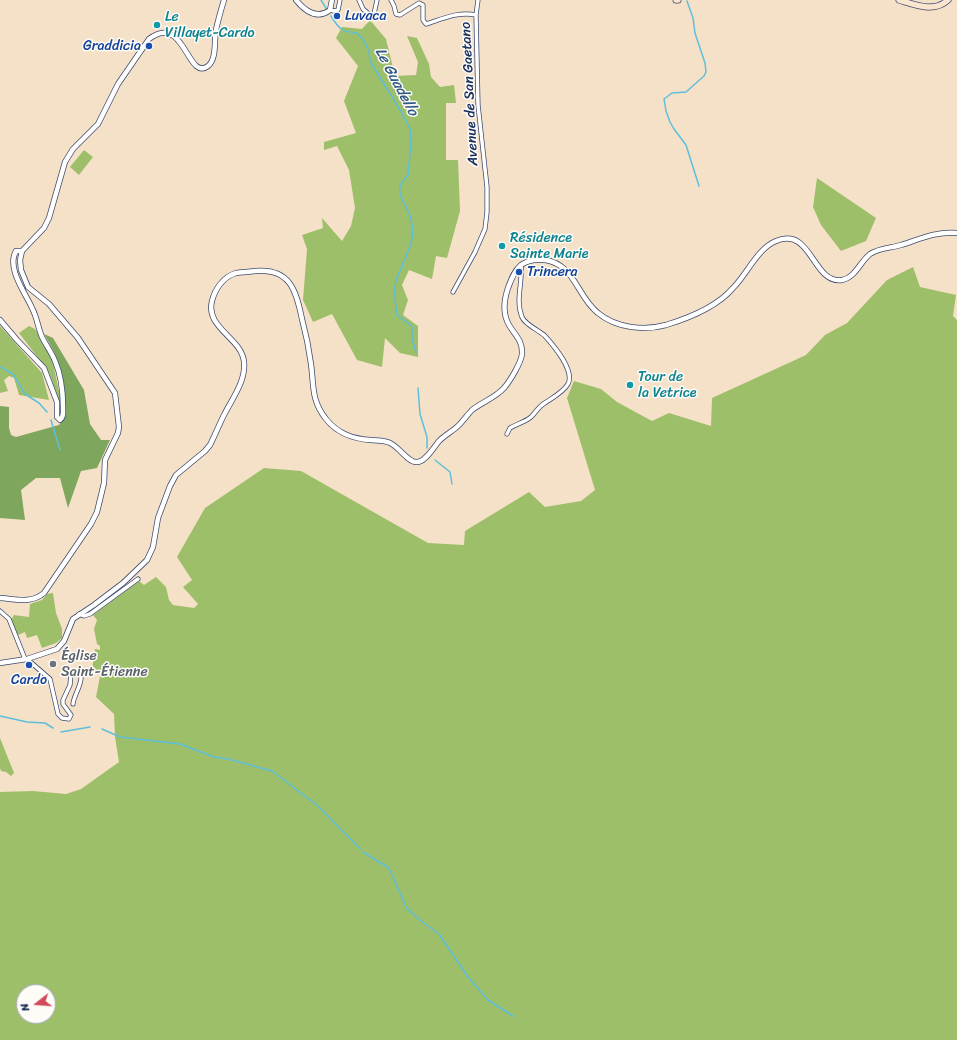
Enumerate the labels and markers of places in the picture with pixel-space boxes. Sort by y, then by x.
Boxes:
place label: Luvaca [345,8,387,24]
place label: Le Villayet-Cardo [165,9,255,42]
marker: Luvaca [332,11,342,21]
marker: Le Villayet-Cardo [152,20,162,30]
place label: Graddicia [83,38,141,54]
marker: Graddicia [144,41,154,51]
place label: Résidence Sainte Marie [510,230,589,262]
marker: Résidence Sainte Marie [497,241,507,251]
place label: Trincera [527,264,578,280]
marker: Trincera [514,267,524,277]
place label: Tour de la Vetrice [638,369,697,402]
marker: Tour de la Vetrice [625,380,635,390]
place label: Église Saint-Étienne [61,648,148,680]
marker: Église Saint-Étienne [48,659,58,669]
marker: Cardo [24,660,34,670]
place label: Cardo [11,672,47,688]

